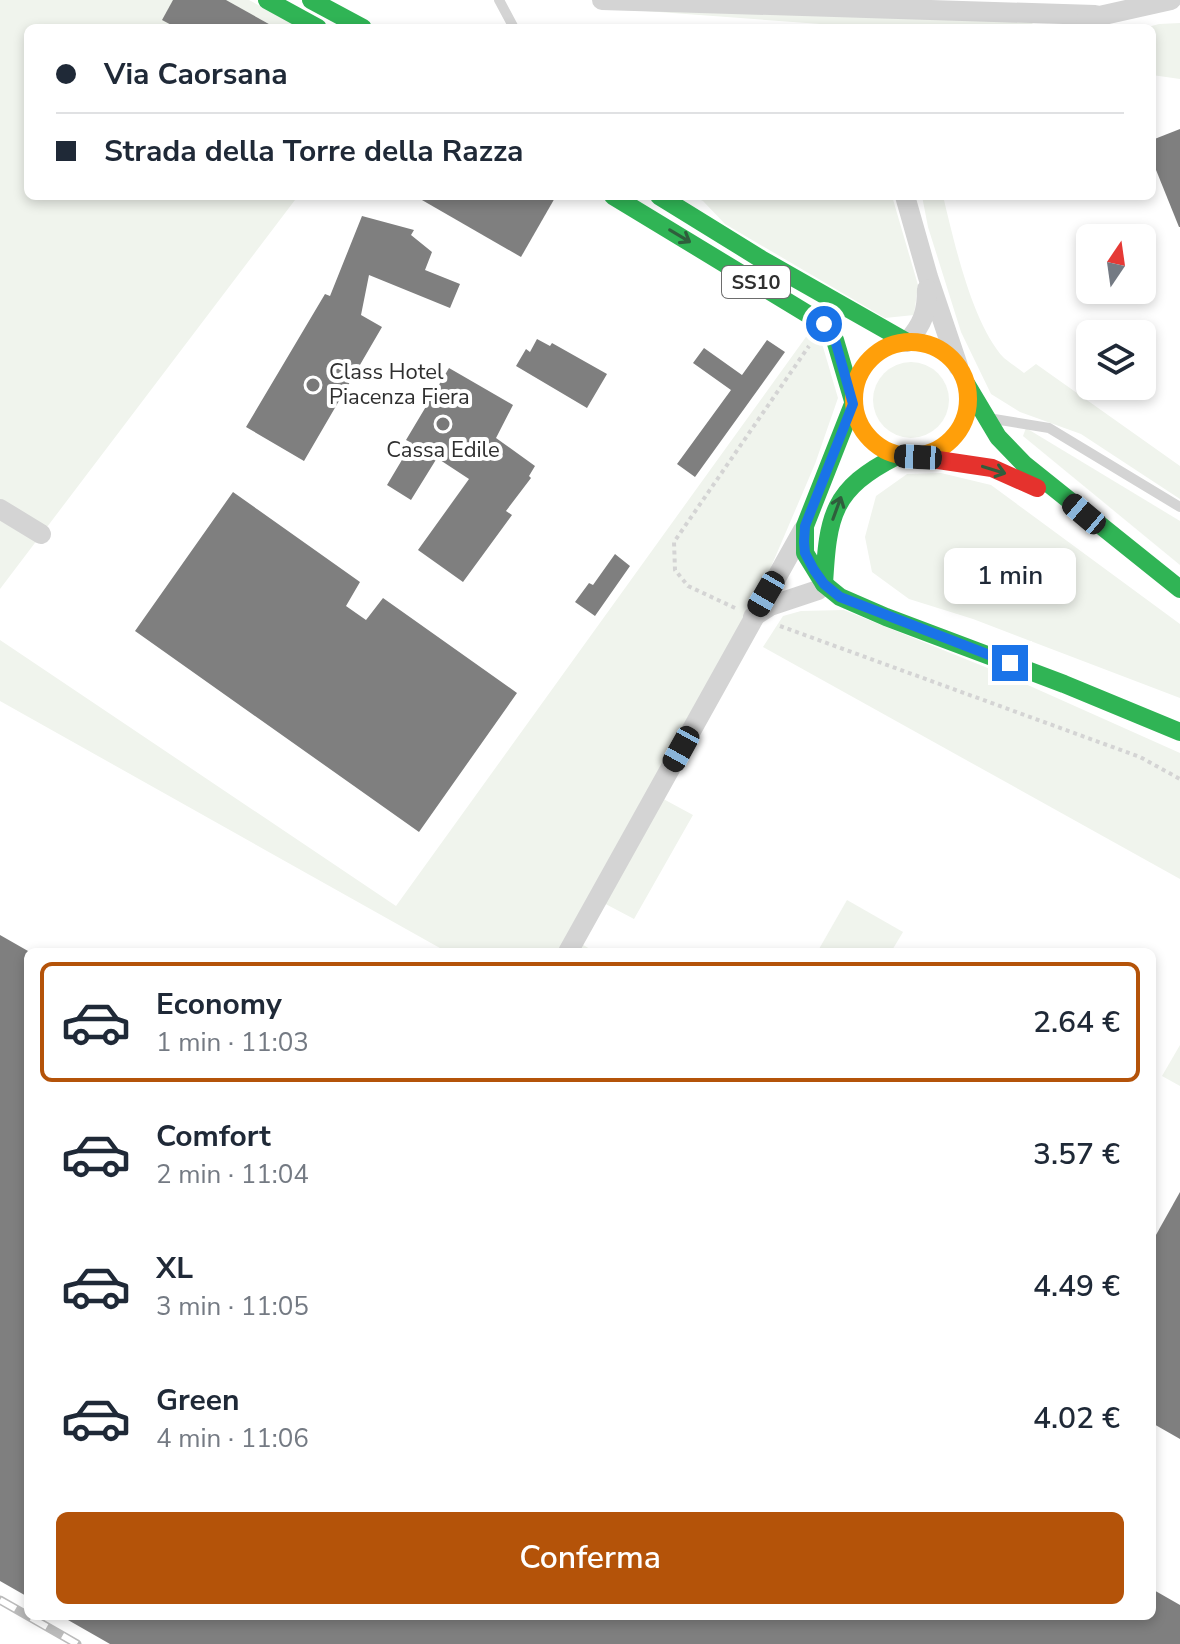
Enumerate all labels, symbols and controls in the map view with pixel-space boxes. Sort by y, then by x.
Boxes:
text: Via Caorsana [104,54,288,95]
text: Strada della Torre della Razza [104,131,523,172]
north arrow [1076,224,1156,304]
map controls [1076,224,1156,400]
one-way arrow [668,229,691,245]
road number: SS10 [722,266,790,298]
route start [806,306,842,342]
button: layers [1076,320,1156,400]
place label: Class Hotel Piacenza Fiera [329,357,470,412]
marker: Class Hotel Piacenza Fiera [304,376,322,394]
marker: Cassa Edile [434,415,452,433]
place label: Cassa Edile [386,435,500,465]
car [893,444,943,470]
one-way arrow [981,463,1007,478]
car [1058,489,1110,539]
one-way arrow [831,496,845,521]
callout: 1 min [944,547,1076,603]
text: 1 min [977,558,1043,593]
car [744,567,788,621]
route end [992,645,1028,681]
car [659,722,703,776]
text: Economy [156,984,282,1025]
icon: car [60,986,132,1058]
text: 2.64 € [1033,1002,1120,1043]
text: 1 min · 11:03 [156,1025,309,1060]
text: Comfort [156,1116,271,1157]
icon: car [60,1118,132,1190]
text: 3.57 € [1033,1134,1120,1175]
text: 2 min · 11:04 [156,1157,309,1192]
text: XL [156,1248,193,1289]
icon: car [60,1250,132,1322]
text: 4.49 € [1033,1266,1120,1307]
text: 3 min · 11:05 [156,1289,309,1324]
text: Green [156,1380,240,1421]
icon: car [60,1382,132,1454]
text: 4.02 € [1033,1398,1120,1439]
text: 4 min · 11:06 [156,1421,309,1456]
button: Conferma [56,1512,1124,1604]

